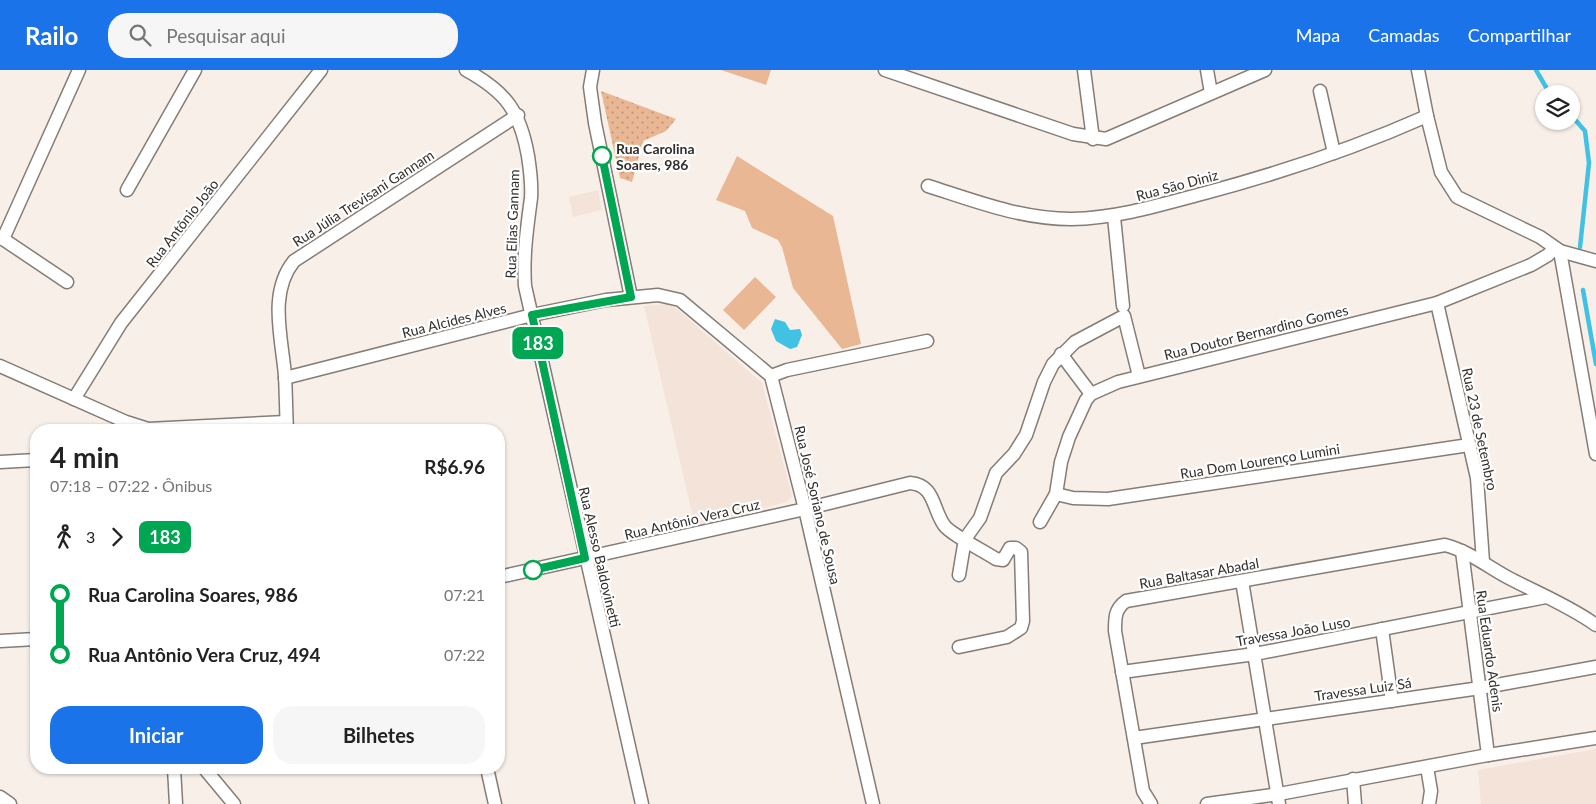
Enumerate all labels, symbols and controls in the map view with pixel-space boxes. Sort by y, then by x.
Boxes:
search box [108,13,458,58]
text: Railo [25,21,78,50]
icon: search [126,21,154,49]
text: Pesquisar aqui [166,24,286,47]
text: Mapa [1296,24,1340,46]
text: Camadas [1368,24,1440,46]
text: Compartilhar [1468,24,1571,46]
map controls [1535,85,1580,130]
button: layers [1535,85,1580,130]
place label: Rua Carolina Soares, 986 [616,140,695,173]
street label: Rua Júlia Trevisani Gannam [289,146,437,250]
marker: Rua Carolina Soares, 986 [592,146,612,166]
street label: Rua São Diniz [1134,166,1220,204]
street label: Rua Elias Gannam [502,169,522,279]
street label: Rua Antônio João [142,175,222,270]
street label: Rua Alcides Alves [400,299,508,341]
street label: Rua Doutor Bernardino Gomes [1162,301,1350,363]
line badge: 183 [509,327,567,359]
text: 183 [522,332,554,354]
street label: Rua 23 de Setembro [1459,366,1501,492]
street label: Rua José Soriano de Sousa [791,424,845,586]
text: 4 min [50,440,119,474]
street label: Rua Dom Lourenço Lumini [1179,440,1341,482]
text: R$6.96 [424,455,485,478]
text: 07:18 – 07:22 · Ônibus [50,476,212,495]
street label: Rua Alesso Baldovinetti [576,485,624,629]
street label: Rua Antônio Vera Cruz [623,495,761,543]
icon: walk [50,523,78,551]
icon: forward [103,523,131,551]
text: 183 [149,526,181,548]
text: 3 [86,527,95,546]
street label: Rua Baltasar Abadal [1138,554,1260,592]
unlabelled marker [523,560,543,580]
text: Rua Carolina Soares, 986 [88,583,298,606]
text: 07:21 [444,585,485,604]
street label: Rua Eduardo Adenis [1473,589,1507,713]
street label: Travessa João Luso [1234,613,1352,649]
text: Rua Antônio Vera Cruz, 494 [88,643,320,666]
text: 07:22 [444,645,485,664]
street label: Travessa Luiz Sá [1313,674,1413,704]
button: Iniciar [50,706,263,764]
button: Bilhetes [273,706,485,764]

